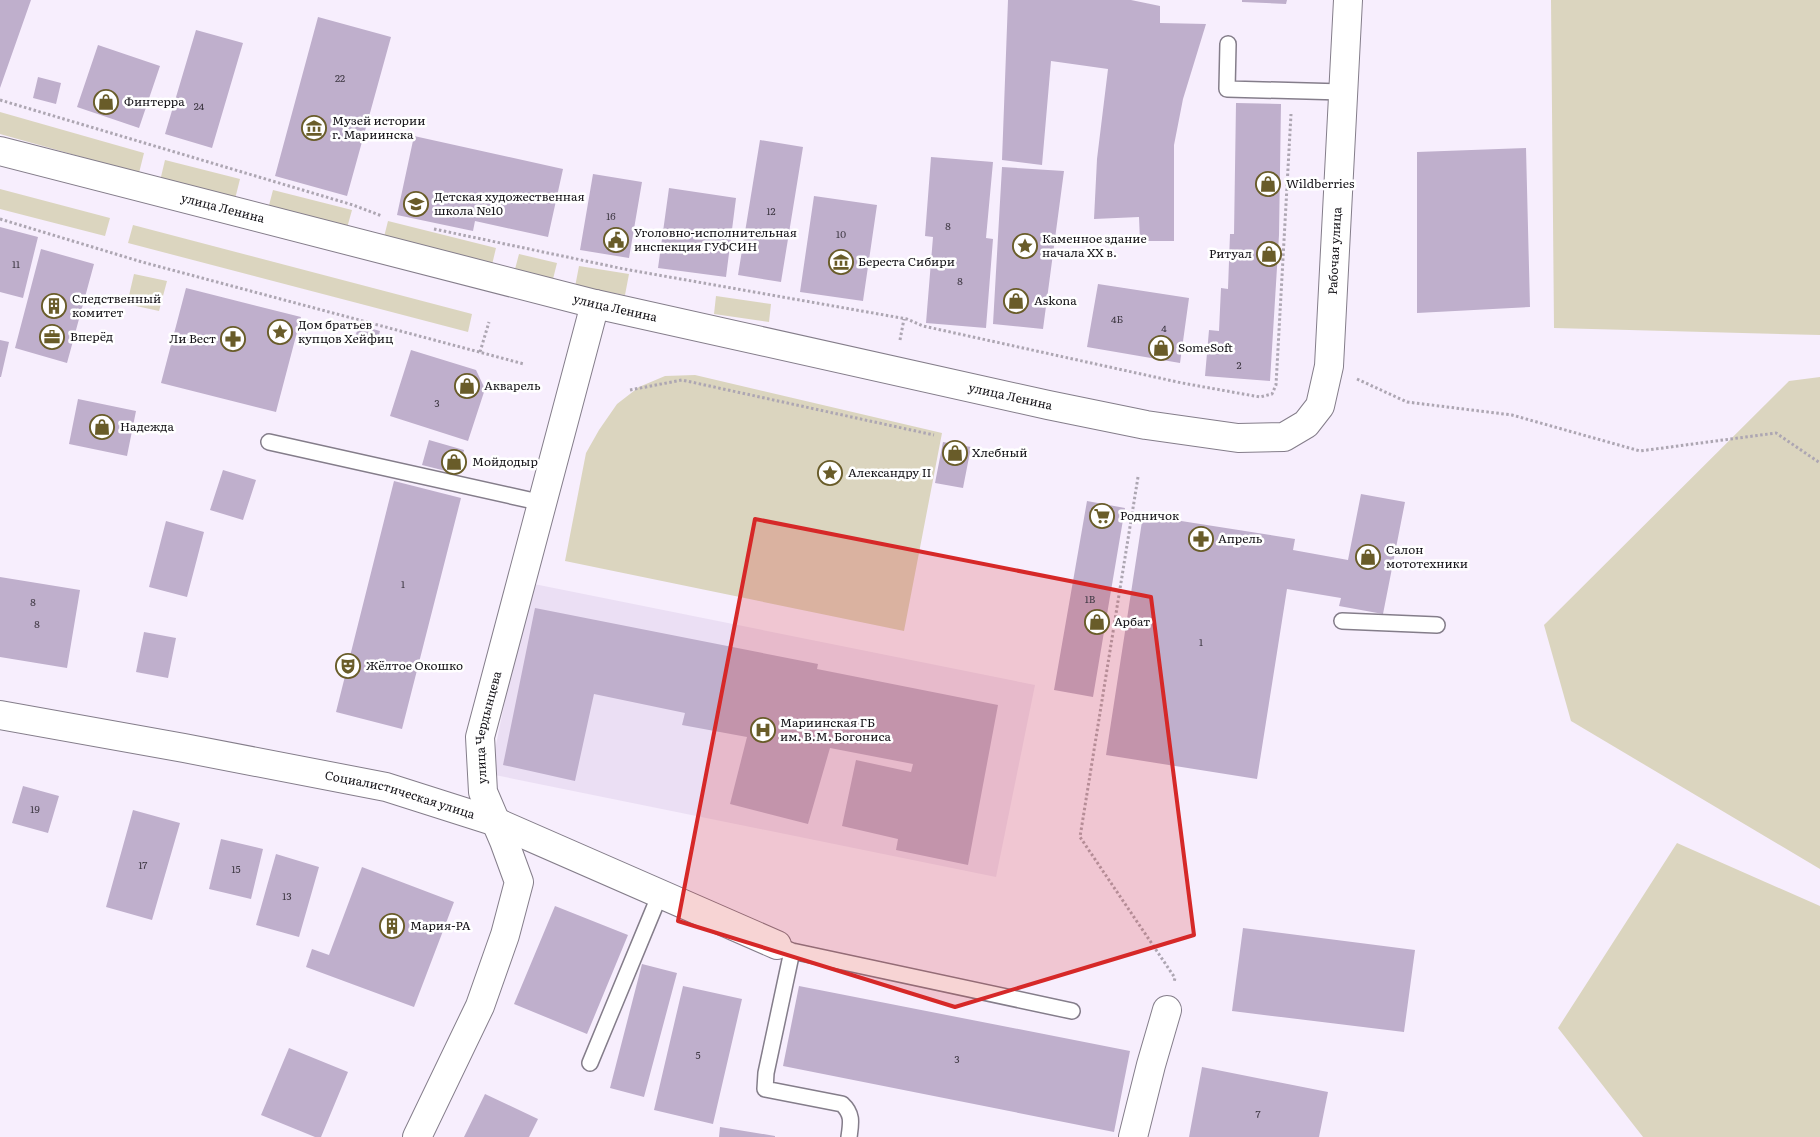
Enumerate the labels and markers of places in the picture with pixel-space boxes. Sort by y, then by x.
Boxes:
shop icon: Финтерра [93,89,119,115]
place label: Финтерра [124,92,185,110]
place label: Музей истории г. Мариинска [332,111,425,143]
museum icon: Музей истории г. Мариинска [301,115,327,141]
shop icon: Wildberries [1255,171,1281,197]
place label: Wildberries [1286,174,1355,192]
place label: Детская художественная школа №10 [434,187,585,219]
school or university icon: Детская художественная школа №10 [403,191,429,217]
place label: Уголовно-исполнительная инспекция ГУФСИН [634,223,797,255]
public building icon: Уголовно-исполнительная инспекция ГУФСИН [603,227,629,253]
place label: Каменное здание начала XX в. [1042,229,1147,261]
place icon: Каменное здание начала XX в. [1012,233,1038,259]
shop icon: Ритуал [1256,241,1282,267]
place label: Ритуал [1209,244,1252,262]
museum icon: Береста Сибири [828,249,854,275]
place label: Береста Сибири [858,252,955,270]
shop icon: Askona [1003,288,1029,314]
place label: Следственный комитет [72,289,161,321]
place label: Askona [1034,291,1077,309]
building icon: Следственный комитет [41,293,67,319]
place label: Дом братьев купцов Хейфиц [298,315,393,347]
place icon: Дом братьев купцов Хейфиц [267,319,293,345]
office icon: Вперёд [39,324,65,350]
pharmacy icon: Ли Вест [220,326,246,352]
place label: Вперёд [70,327,113,345]
place label: Ли Вест [169,329,216,347]
shop icon: SomeSoft [1148,335,1174,361]
place label: SomeSoft [1178,338,1233,356]
shop icon: Акварель [454,373,480,399]
place label: Акварель [484,376,541,394]
shop icon: Надежда [89,414,115,440]
place label: Надежда [120,417,174,435]
shop icon: Хлебный [942,440,968,466]
place label: Хлебный [972,443,1027,461]
shop icon: Мойдодыр [441,449,467,475]
place label: Мойдодыр [472,452,538,470]
place icon: Александру II [817,460,843,486]
place label: Александру II [848,463,932,481]
supermarket icon: Родничок [1089,503,1115,529]
place label: Родничок [1120,506,1179,524]
pharmacy icon: Апрель [1188,526,1214,552]
place label: Апрель [1218,529,1263,547]
place label: Салон мототехники [1386,540,1468,572]
shop icon: Салон мототехники [1355,544,1381,570]
shop icon: Арбат [1084,609,1110,635]
place label: Арбат [1114,612,1150,630]
theatre icon: Жёлтое Окошко [335,653,361,679]
place label: Жёлтое Окошко [366,656,463,674]
place label: Мариинская ГБ им. В.М. Богониса [780,713,891,745]
hospital icon: Мариинская ГБ им. В.М. Богониса [750,717,776,743]
building icon: Мария-РА [379,913,405,939]
place label: Мария-РА [410,916,471,934]

